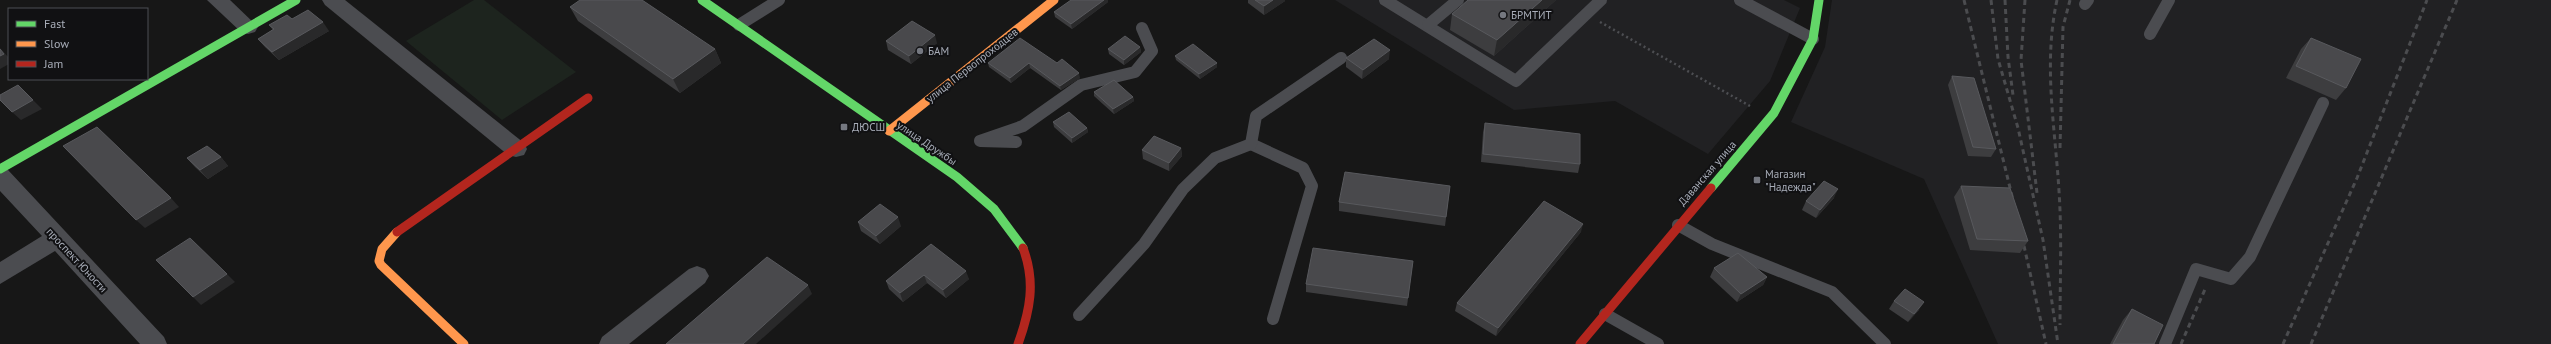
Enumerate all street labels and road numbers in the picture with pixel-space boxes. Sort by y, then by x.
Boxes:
street label: улица Первопроходцев [923,25,1021,105]
street label: улица Дружбы [894,118,960,168]
street label: Даванская улица [1675,138,1739,208]
street label: проспект Юности [43,225,111,295]

